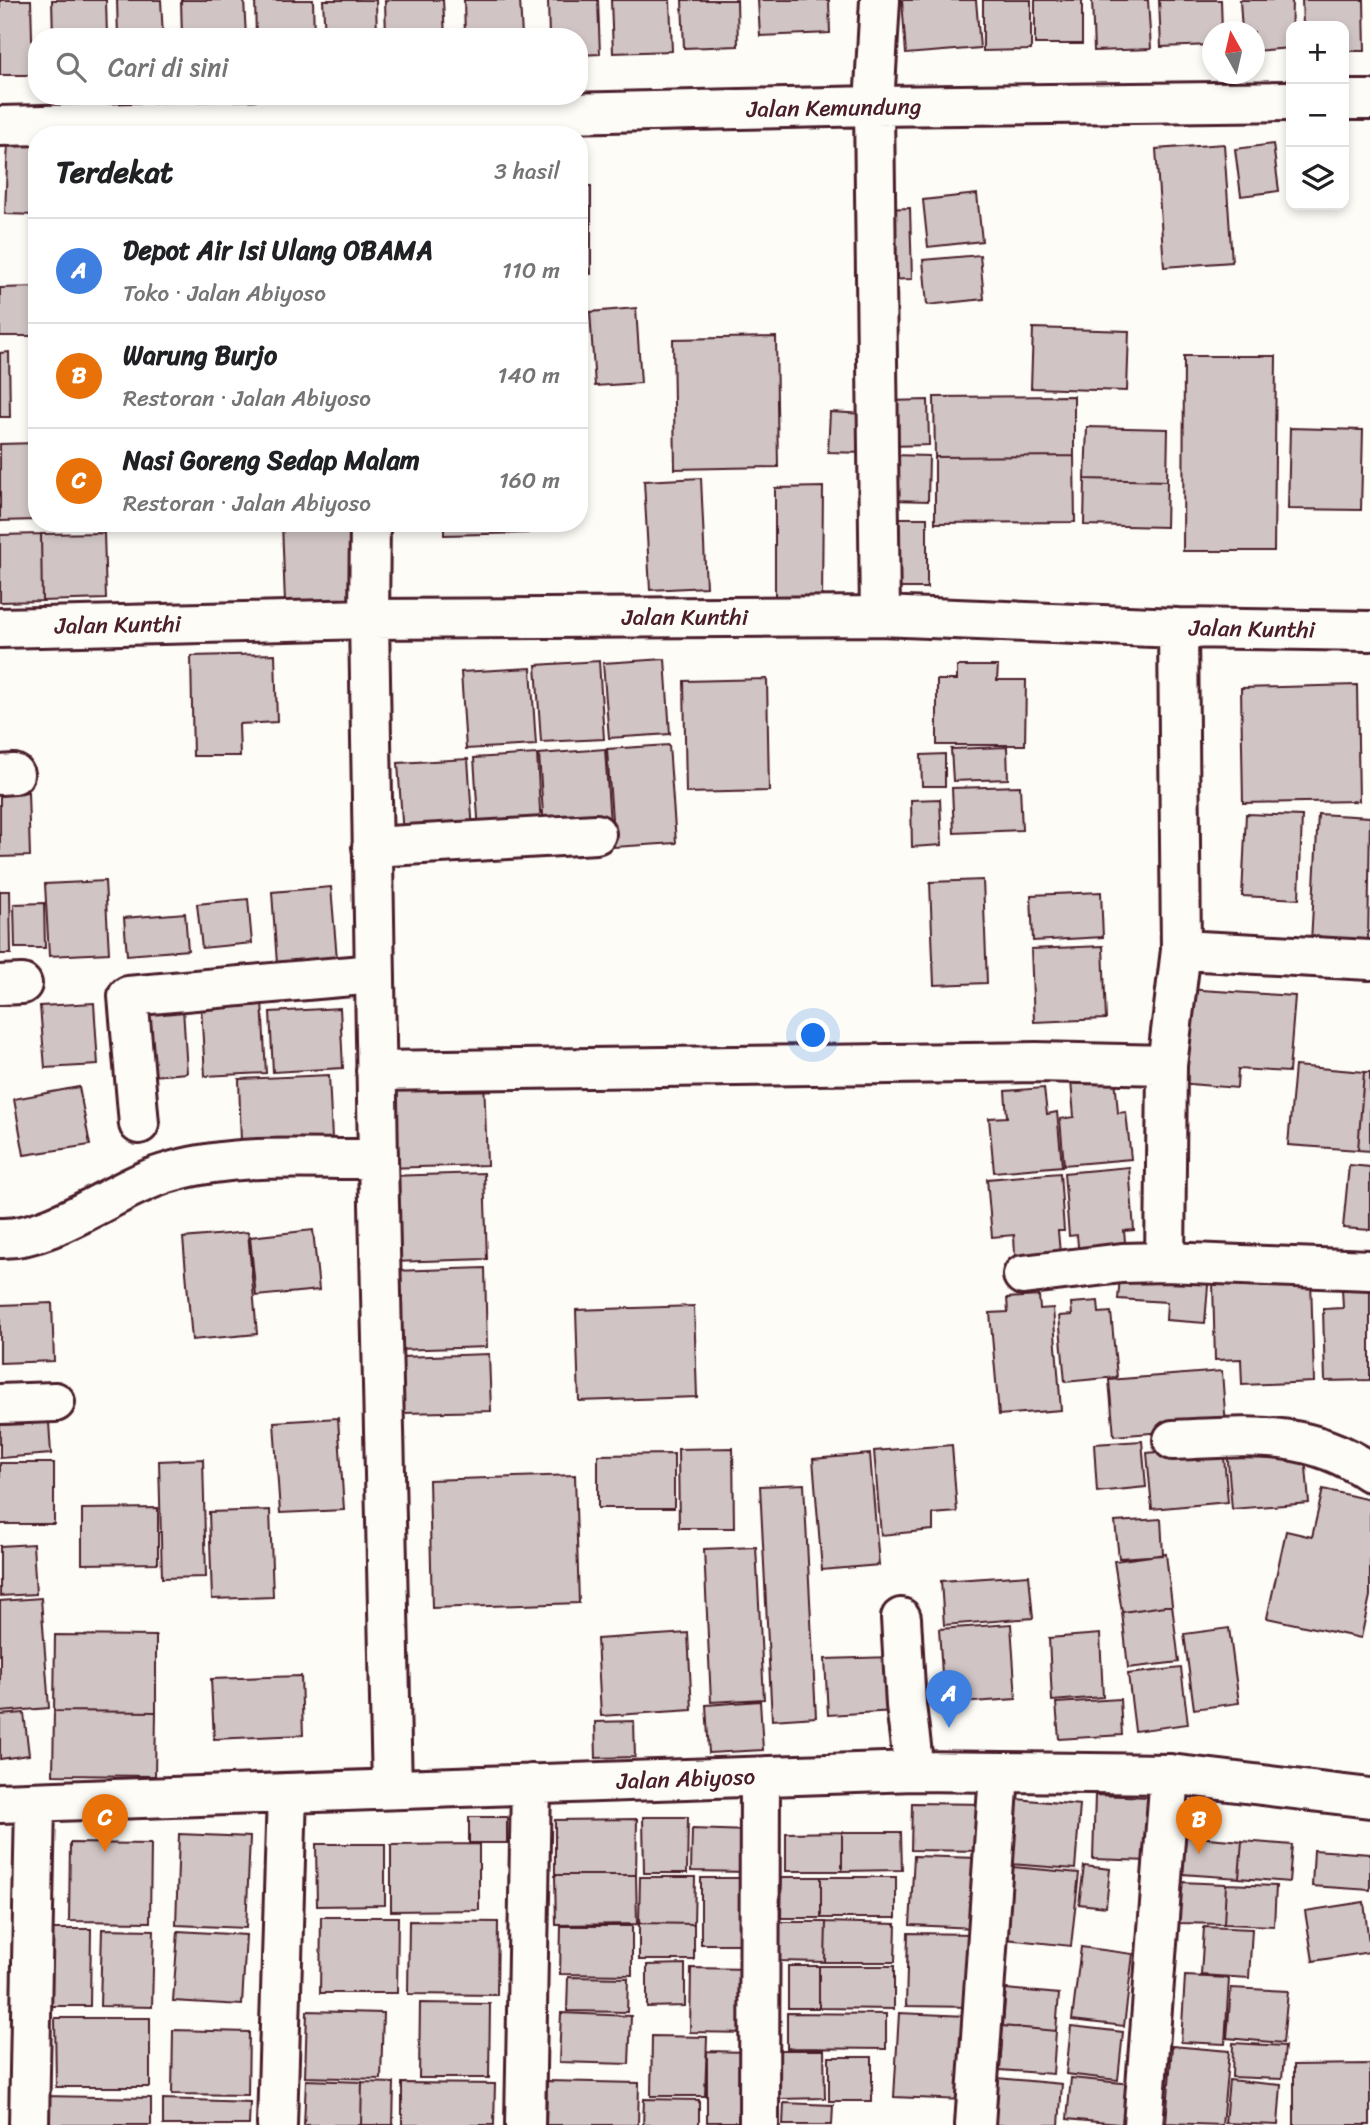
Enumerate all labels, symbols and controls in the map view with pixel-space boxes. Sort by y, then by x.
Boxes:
north arrow [1202,21,1265,84]
map controls [1286,21,1349,210]
button: + [1286,21,1349,84]
search box [28,28,588,105]
text: Cari di sini [108,44,229,90]
icon: search [52,48,90,86]
button: − [1286,84,1349,147]
street label: Jalan Kemundung [745,86,922,130]
text: Terdekat [56,145,173,199]
button: layers [1286,147,1349,210]
text: 3 hasil [494,151,560,192]
text: Depot Air Isi Ulang OBAMA [123,227,433,273]
text: A [71,250,87,291]
text: 110 m [502,250,560,291]
text: Toko · Jalan Abiyoso [123,273,326,314]
text: Warung Burjo [123,332,277,378]
text: B [72,355,86,396]
text: 140 m [498,355,560,396]
text: Restoran · Jalan Abiyoso [123,378,371,419]
text: Nasi Goreng Sedap Malam [123,437,420,483]
text: C [72,460,86,501]
text: 160 m [499,460,560,501]
text: Restoran · Jalan Abiyoso [123,483,371,524]
street label: Jalan Kunthi [621,597,749,638]
street label: Jalan Kunthi [54,603,182,647]
street label: Jalan Kunthi [1188,607,1316,651]
your location [796,1018,830,1052]
pin: A [926,1670,972,1728]
street label: Jalan Abiyoso [615,1756,756,1802]
pin: C [82,1794,128,1852]
pin: B [1176,1796,1222,1854]

